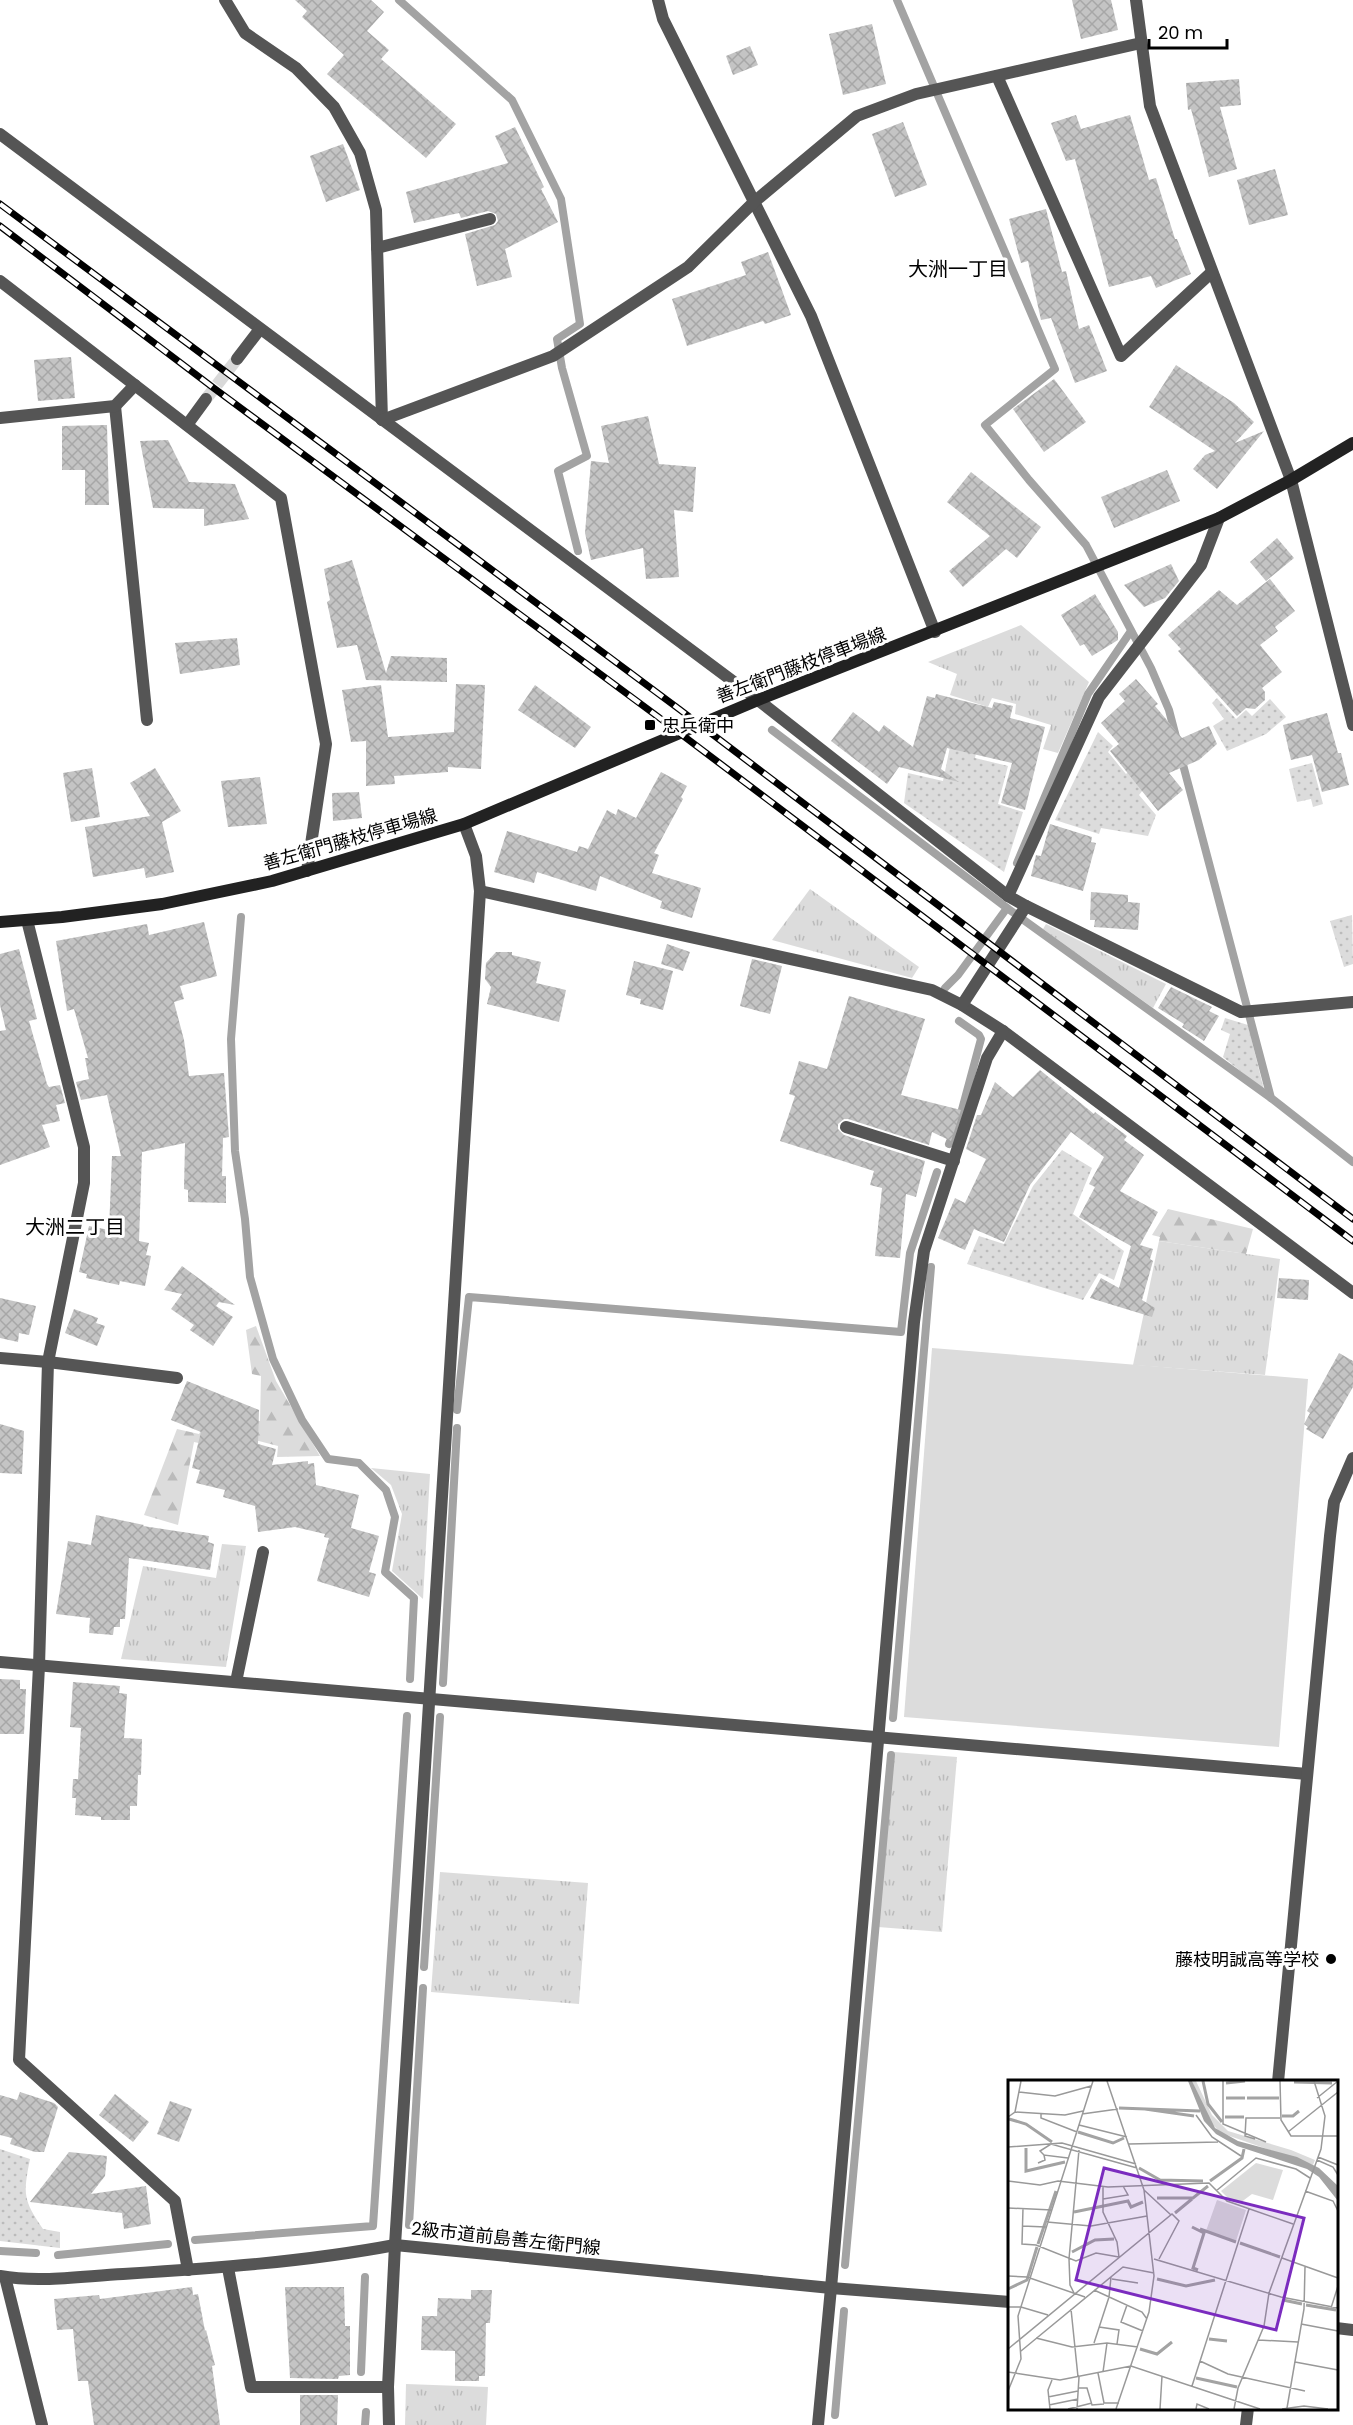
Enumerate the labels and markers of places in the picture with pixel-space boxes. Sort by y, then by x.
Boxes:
place label: 忠兵衛中 [662,713,734,738]
marker: 忠兵衛中 [643,718,657,732]
place label: 藤枝明誠高等学校 [1175,1947,1319,1972]
marker: 藤枝明誠高等学校 [1324,1952,1338,1966]

